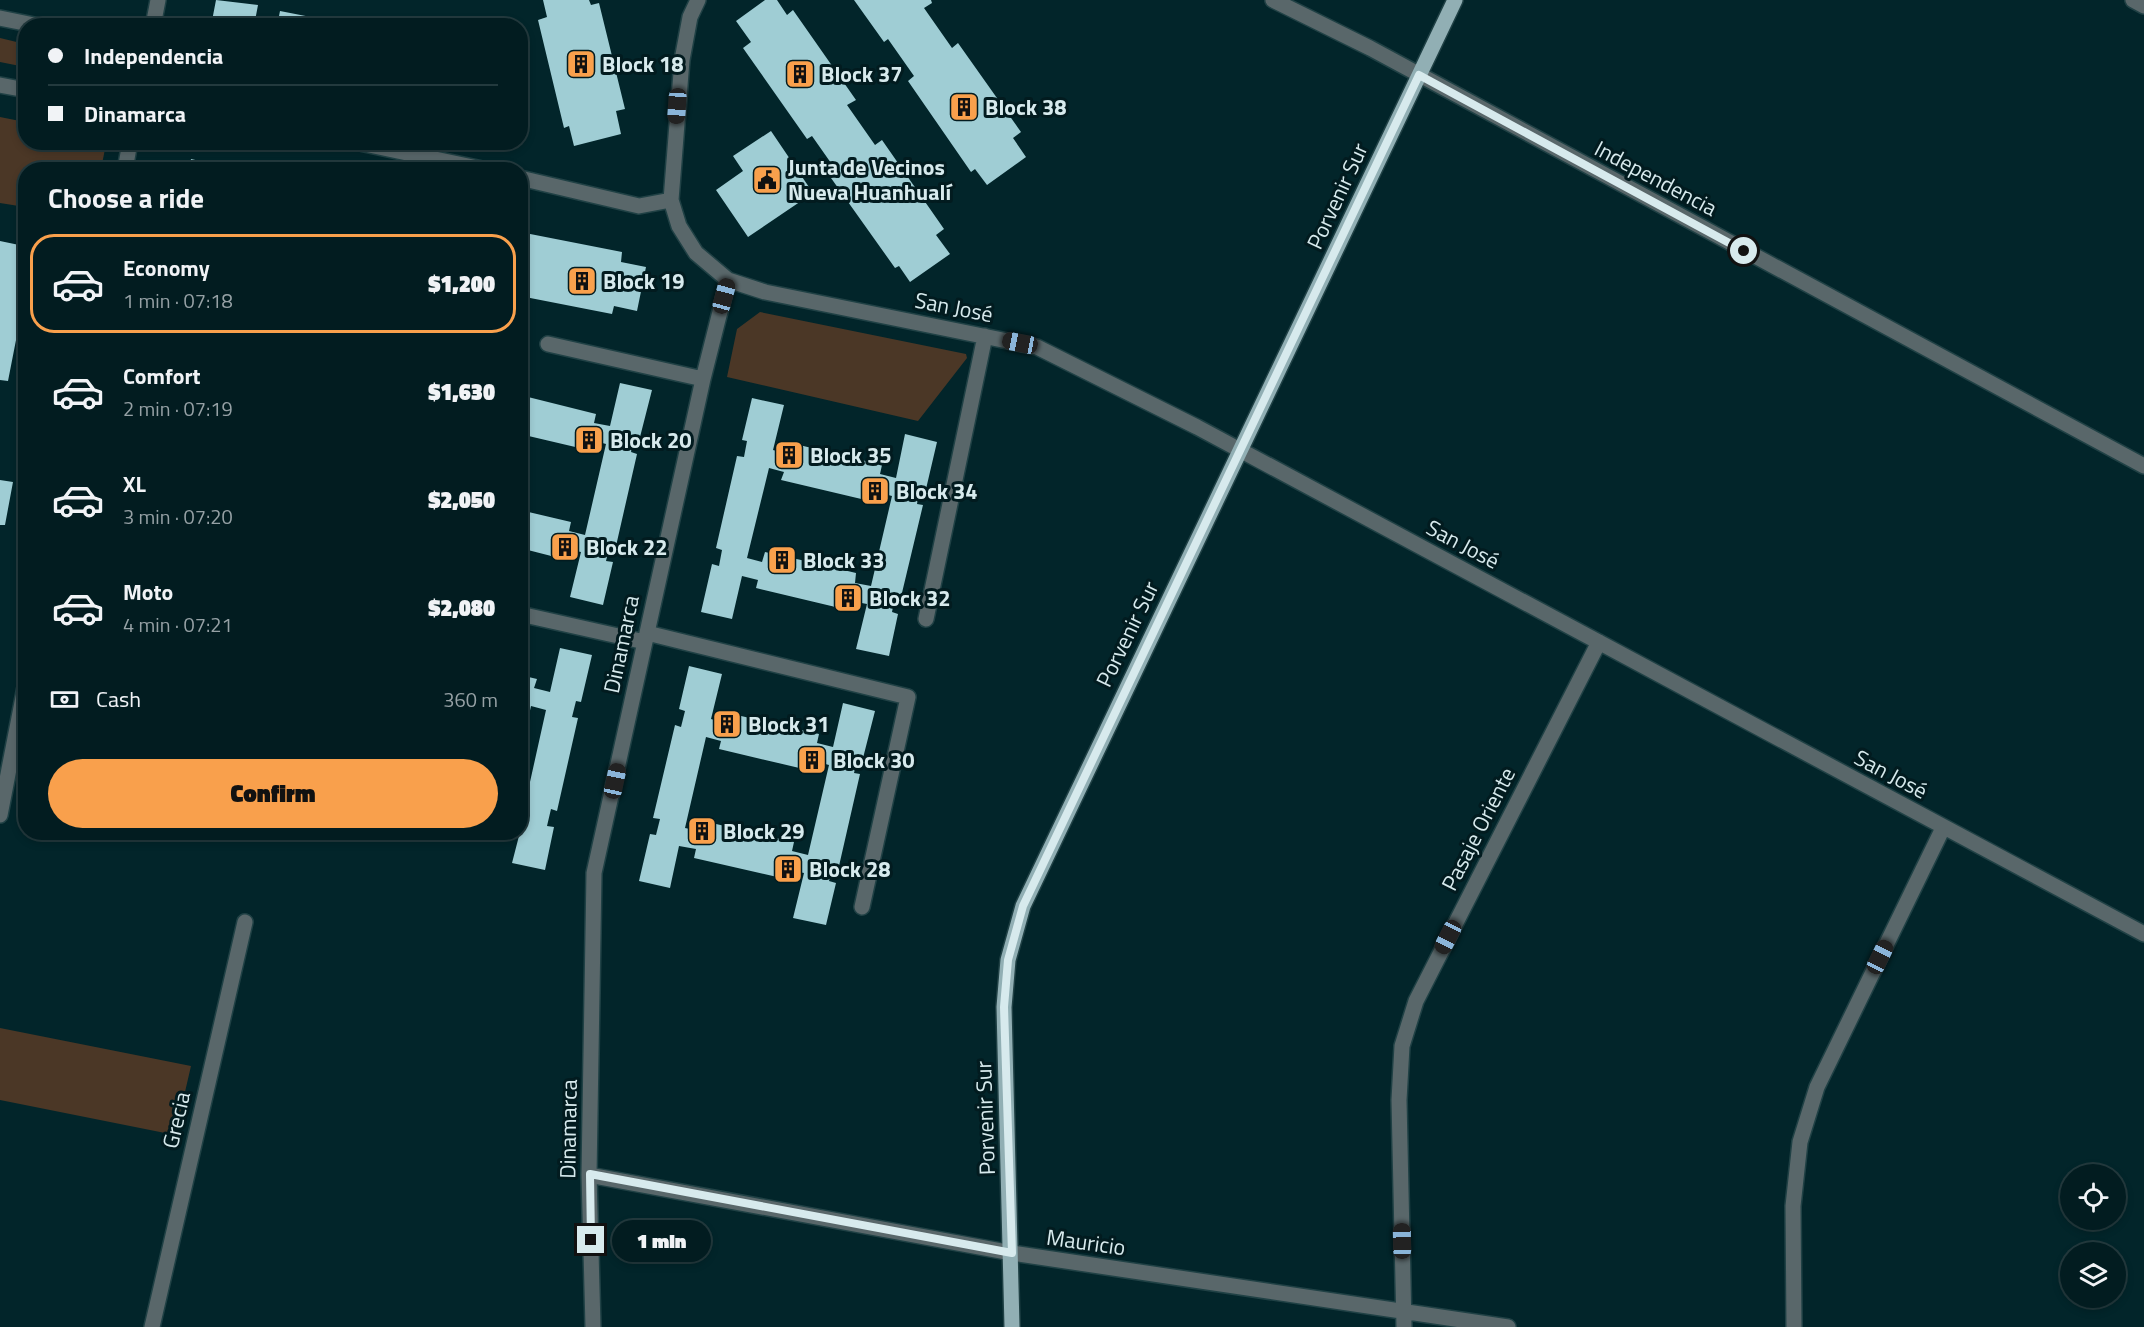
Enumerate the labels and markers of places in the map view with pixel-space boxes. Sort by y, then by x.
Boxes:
place label: Block 18 [602,47,684,81]
building icon: Block 18 [565,48,597,80]
place label: Block 37 [821,57,903,91]
building icon: Block 37 [784,58,816,90]
place label: Block 38 [985,90,1067,124]
building icon: Block 38 [948,91,980,123]
place label: Junta de Vecinos Nueva Huanhualí [788,150,953,209]
public building icon: Junta de Vecinos Nueva Huanhualí [751,164,783,196]
place label: Block 19 [603,264,685,298]
building icon: Block 19 [566,265,598,297]
place label: Block 20 [610,423,692,457]
building icon: Block 20 [573,424,605,456]
place label: Block 35 [810,438,892,472]
building icon: Block 35 [773,439,805,471]
place label: Block 34 [896,474,978,508]
building icon: Block 34 [859,475,891,507]
place label: Block 22 [586,530,668,564]
building icon: Block 22 [549,531,581,563]
place label: Block 33 [803,543,885,577]
building icon: Block 33 [766,544,798,576]
place label: Block 32 [869,581,951,615]
building icon: Block 32 [832,582,864,614]
place label: Block 31 [748,707,830,741]
building icon: Block 31 [711,708,743,740]
place label: Block 30 [833,743,915,777]
building icon: Block 30 [796,744,828,776]
place label: Block 29 [723,814,805,848]
building icon: Block 29 [686,815,718,847]
place label: Block 28 [809,852,891,886]
building icon: Block 28 [772,853,804,885]

